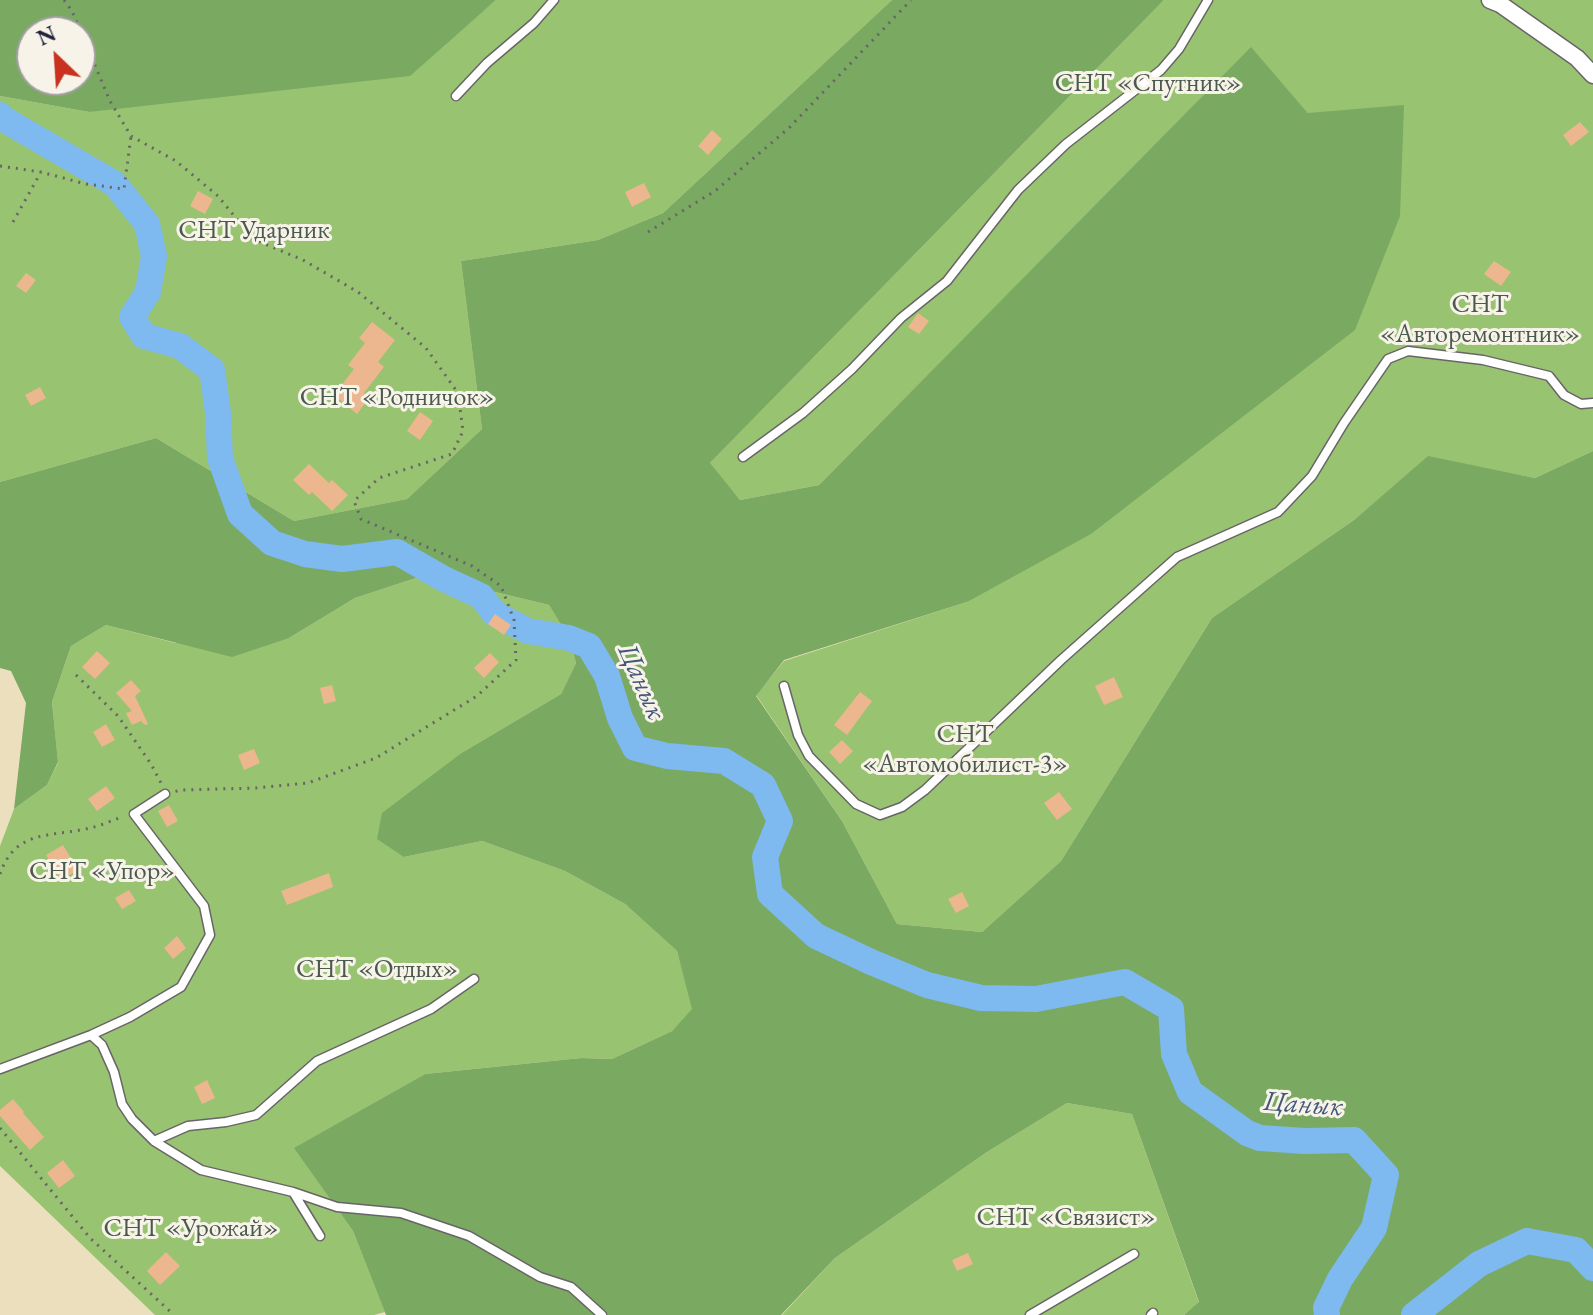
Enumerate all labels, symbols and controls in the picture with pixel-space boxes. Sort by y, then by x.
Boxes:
north arrow [16,16,96,96]
text: N [32,19,61,53]
park label: СНТ «Спутник» [1055,68,1241,100]
park label: СНТ Ударник [178,215,330,247]
park label: СНТ «Авторемонтник» [1380,289,1580,350]
park label: СНТ «Родничок» [300,382,494,414]
water label: Цанык [609,639,673,725]
park label: СНТ «Автомобилист-3» [862,719,1068,780]
park label: СНТ «Упор» [29,856,175,888]
park label: СНТ «Отдых» [296,954,458,986]
water label: Цанык [1262,1085,1344,1125]
park label: СНТ «Связист» [977,1202,1155,1234]
park label: СНТ «Урожай» [104,1213,278,1245]

